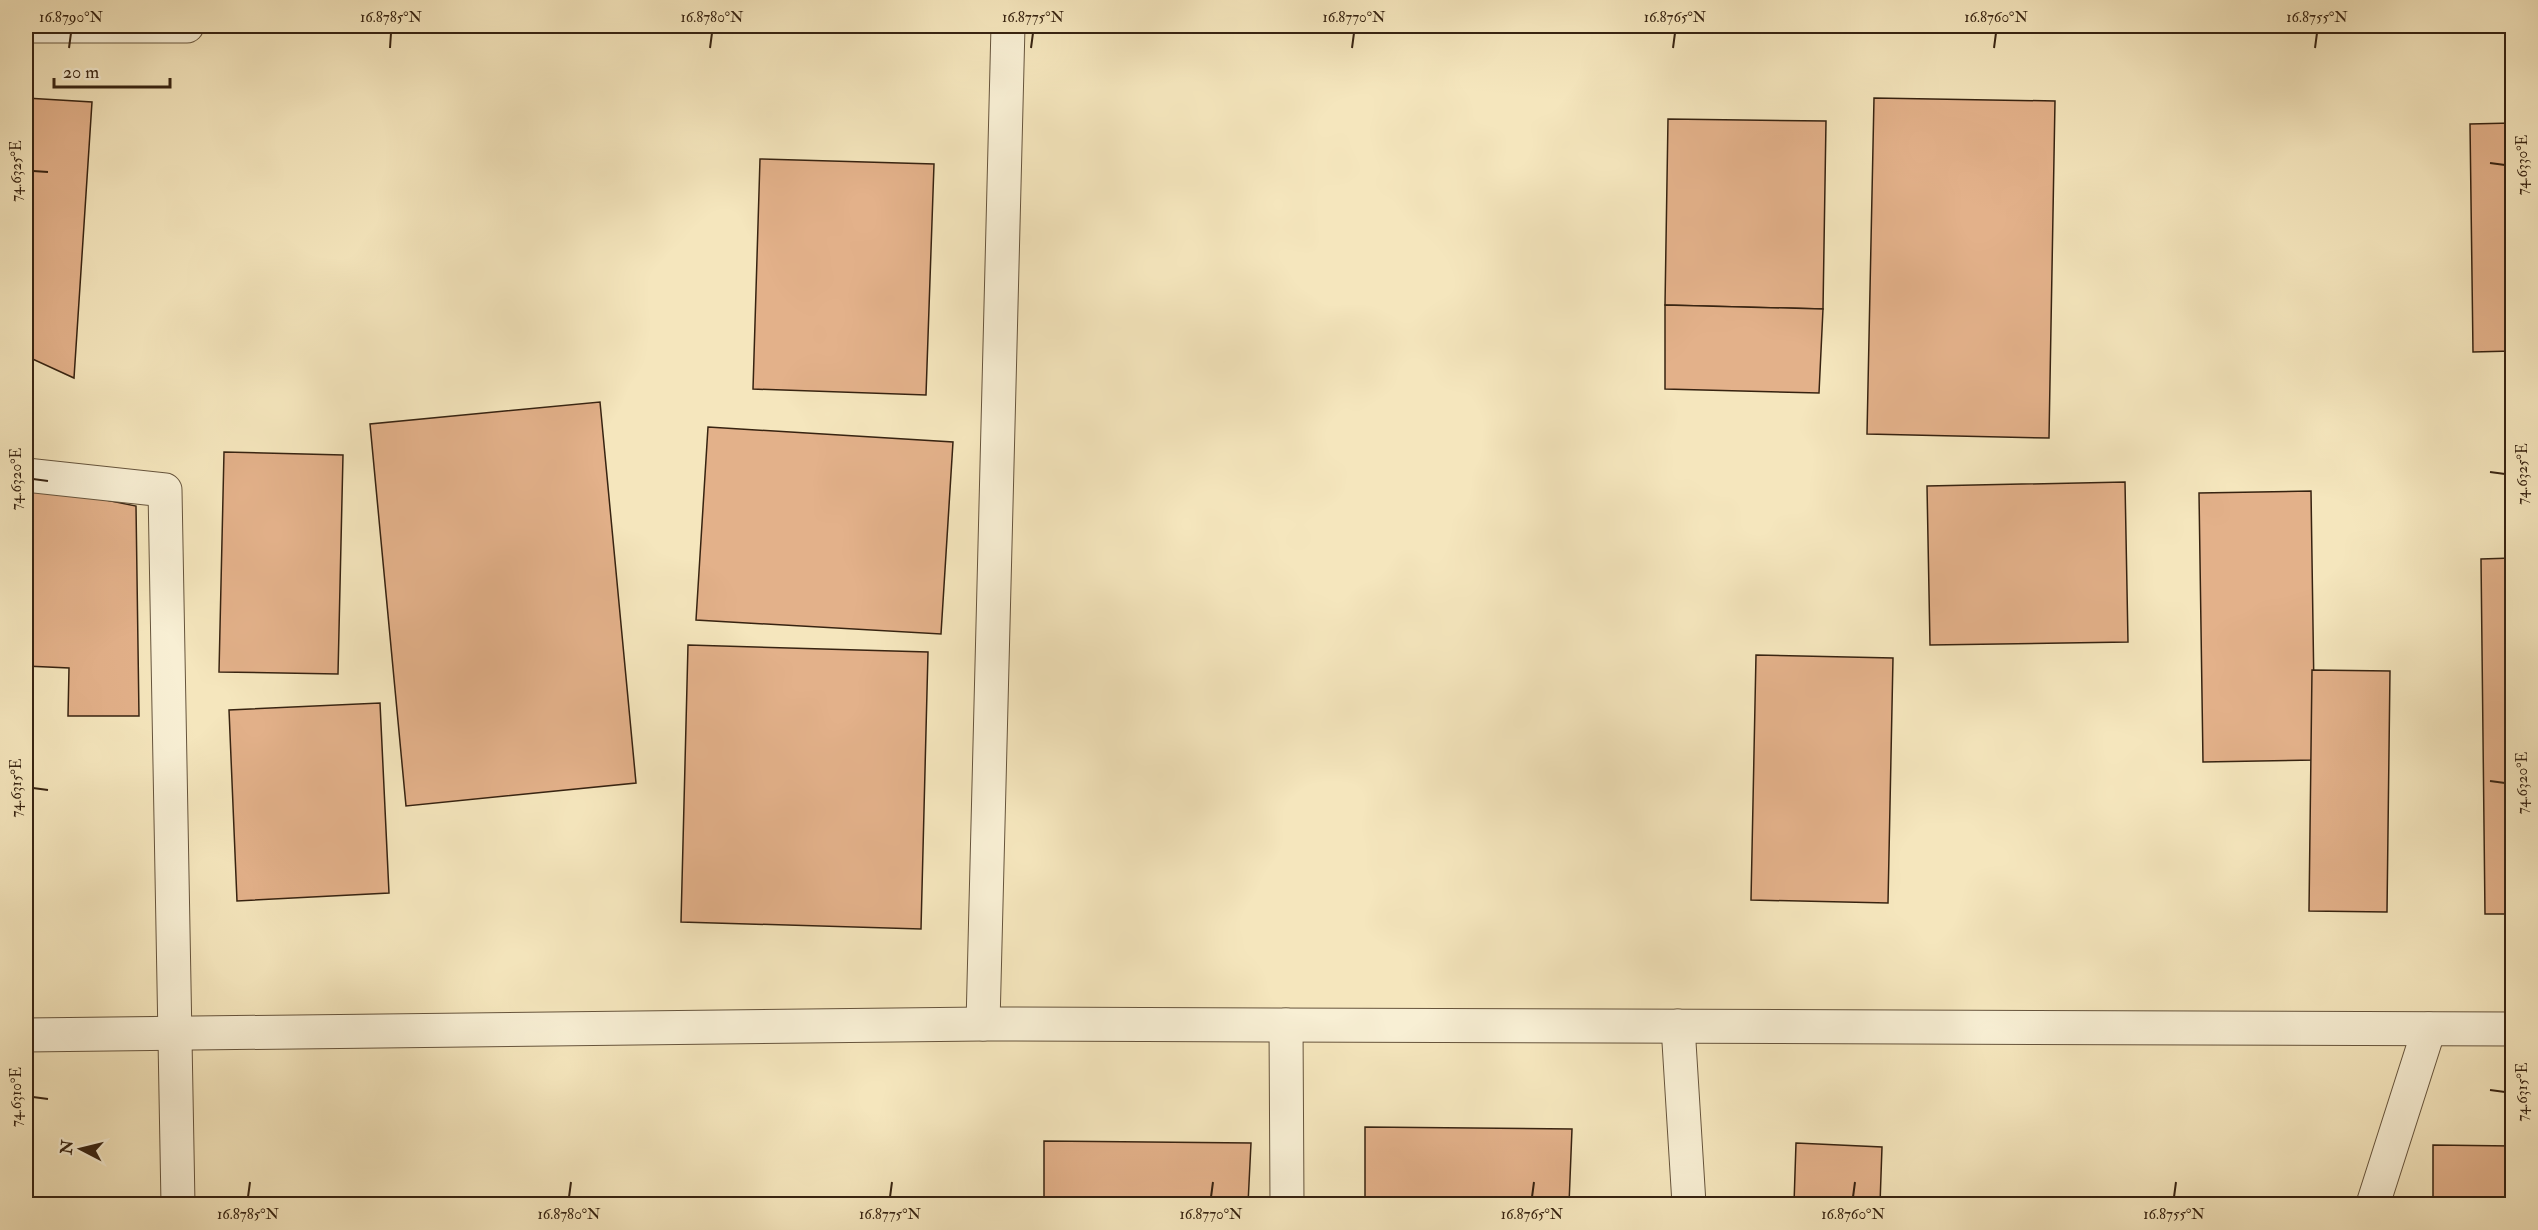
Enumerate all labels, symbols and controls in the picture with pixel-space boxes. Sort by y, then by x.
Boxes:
text: 16.8790°N [39,8,103,27]
text: 16.8785°N [360,8,423,27]
text: 16.8780°N [680,8,744,27]
text: 16.8775°N [1002,8,1065,27]
text: 16.8770°N [1323,8,1386,27]
text: 16.8765°N [1644,8,1707,27]
text: 16.8760°N [1964,8,2028,27]
text: 16.8755°N [2286,8,2348,27]
scale bar [54,51,170,89]
text: 20 m [63,61,99,84]
text: 74.6330°E [2513,134,2532,195]
text: 74.6325°E [7,140,26,202]
text: 74.6325°E [2513,443,2532,505]
text: 74.6320°E [7,448,26,510]
text: 74.6320°E [2513,752,2532,814]
text: 74.6315°E [7,758,26,818]
text: 74.6315°E [2513,1062,2532,1122]
text: 74.6310°E [7,1067,26,1127]
north arrow [51,1119,111,1179]
text: N [56,1138,78,1157]
text: 16.8785°N [217,1205,280,1224]
text: 16.8780°N [537,1205,601,1224]
text: 16.8775°N [859,1205,922,1224]
text: 16.8770°N [1180,1205,1243,1224]
text: 16.8765°N [1501,1205,1564,1224]
text: 16.8760°N [1821,1205,1885,1224]
text: 16.8755°N [2143,1205,2205,1224]

